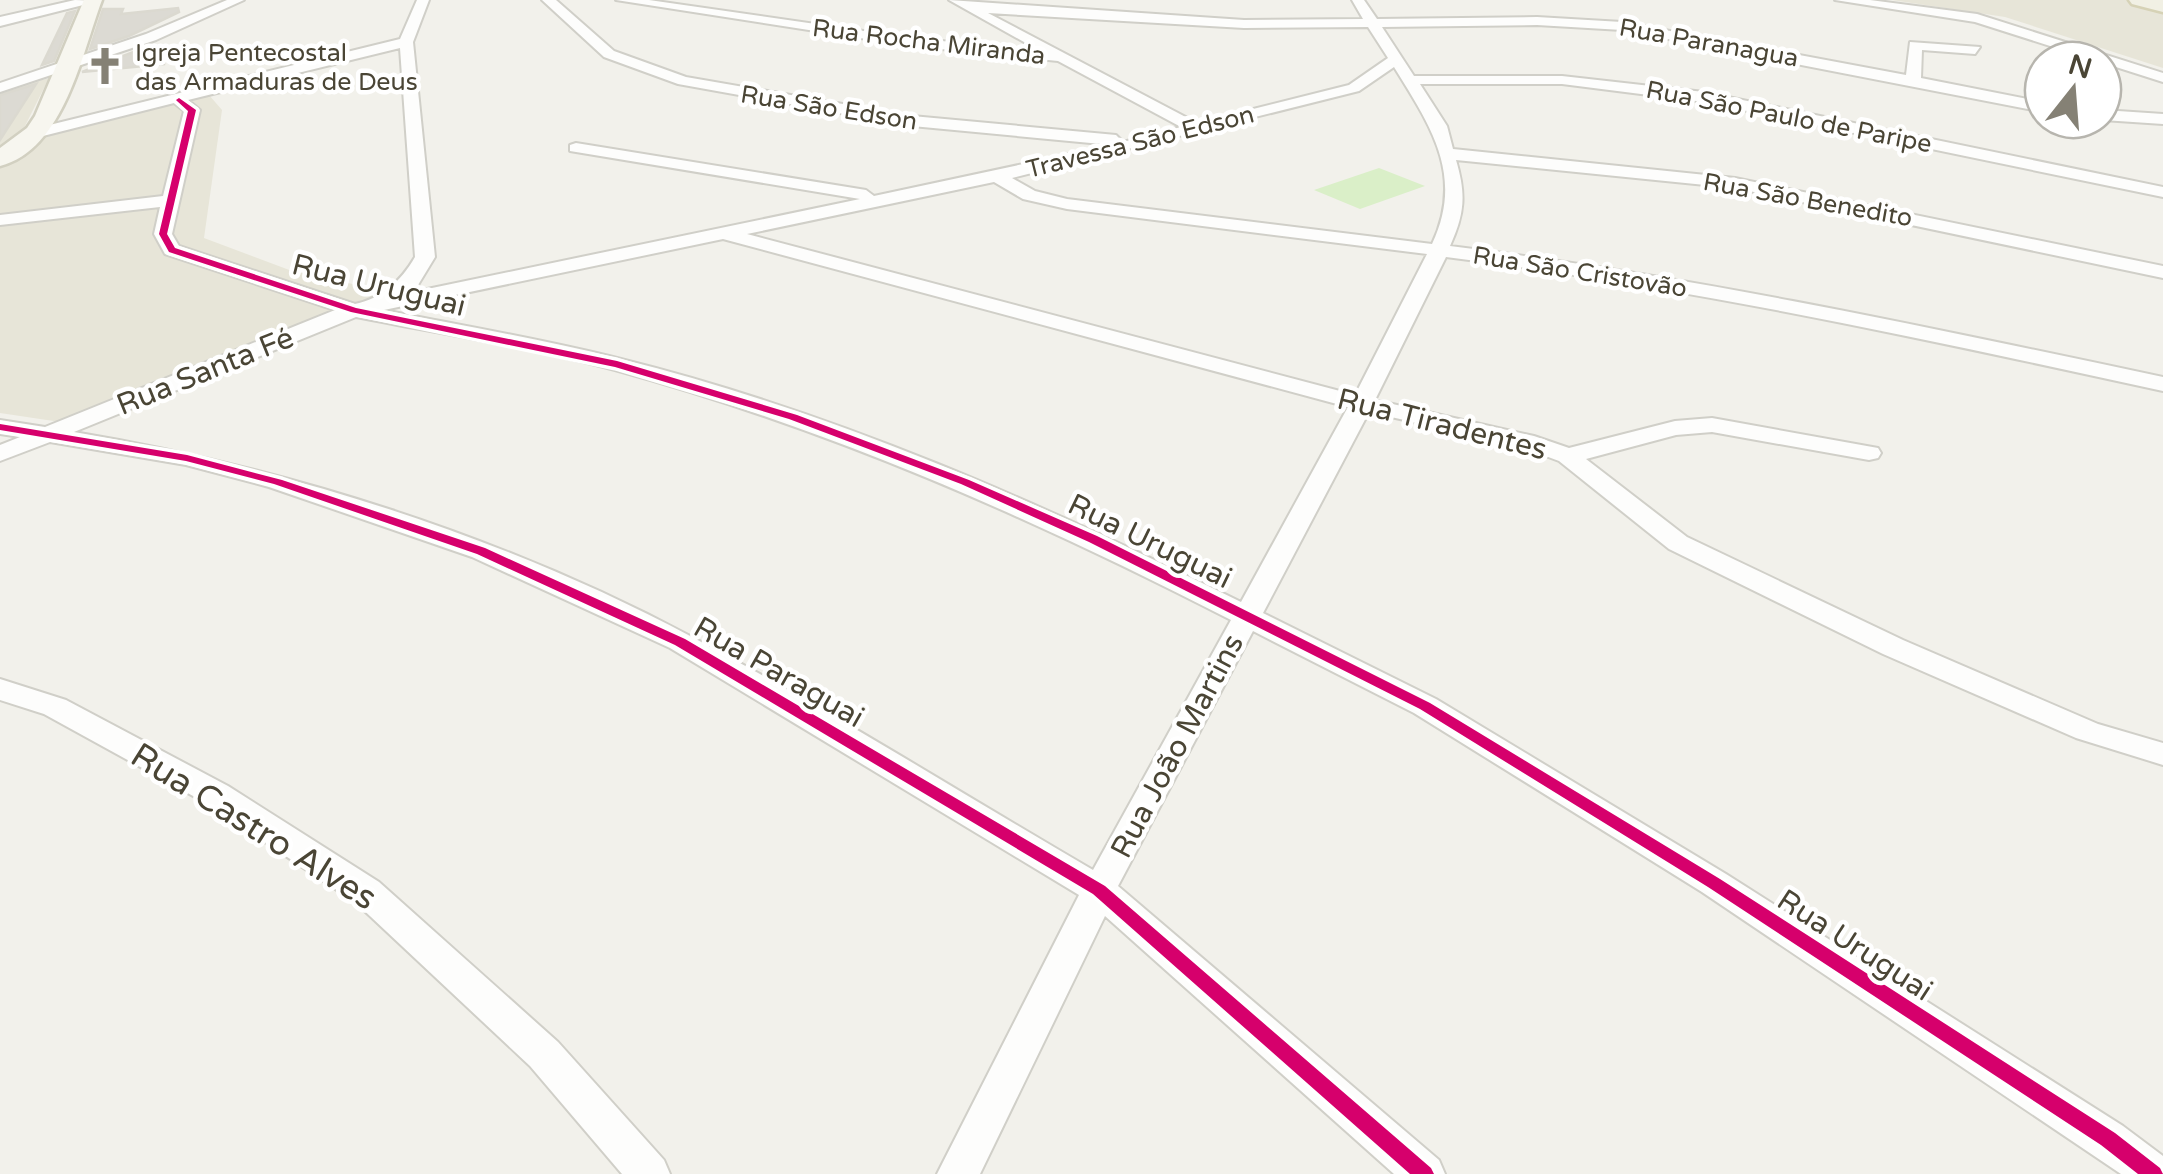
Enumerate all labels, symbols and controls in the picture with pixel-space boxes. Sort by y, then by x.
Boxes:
street label: Rua Paranagua [1617,12,1801,74]
street label: Rua Rocha Miranda [811,13,1047,71]
place label: Igreja Pentecostal das Armaduras de Deus [135,38,418,97]
north arrow [2023,40,2123,140]
church icon: Igreja Pentecostal das Armaduras de Deus [84,45,126,87]
text: N [2064,48,2096,87]
street label: Rua São Paulo de Paripe [1643,75,1934,159]
street label: Rua São Edson [738,79,919,137]
street label: Travessa São Edson [1023,99,1257,185]
street label: Rua São Benedito [1701,167,1915,233]
street label: Rua São Cristovão [1471,240,1689,304]
street label: Rua Uruguai [288,246,470,325]
street label: Rua Santa Fé [111,319,299,424]
street label: Rua Tiradentes [1333,381,1550,468]
street label: Rua Uruguai [1062,486,1238,597]
street label: Rua Paraguai [687,609,870,736]
street label: Rua João Martins [1103,628,1252,865]
street label: Rua Castro Alves [123,734,384,919]
street label: Rua Uruguai [1770,881,1939,1009]

